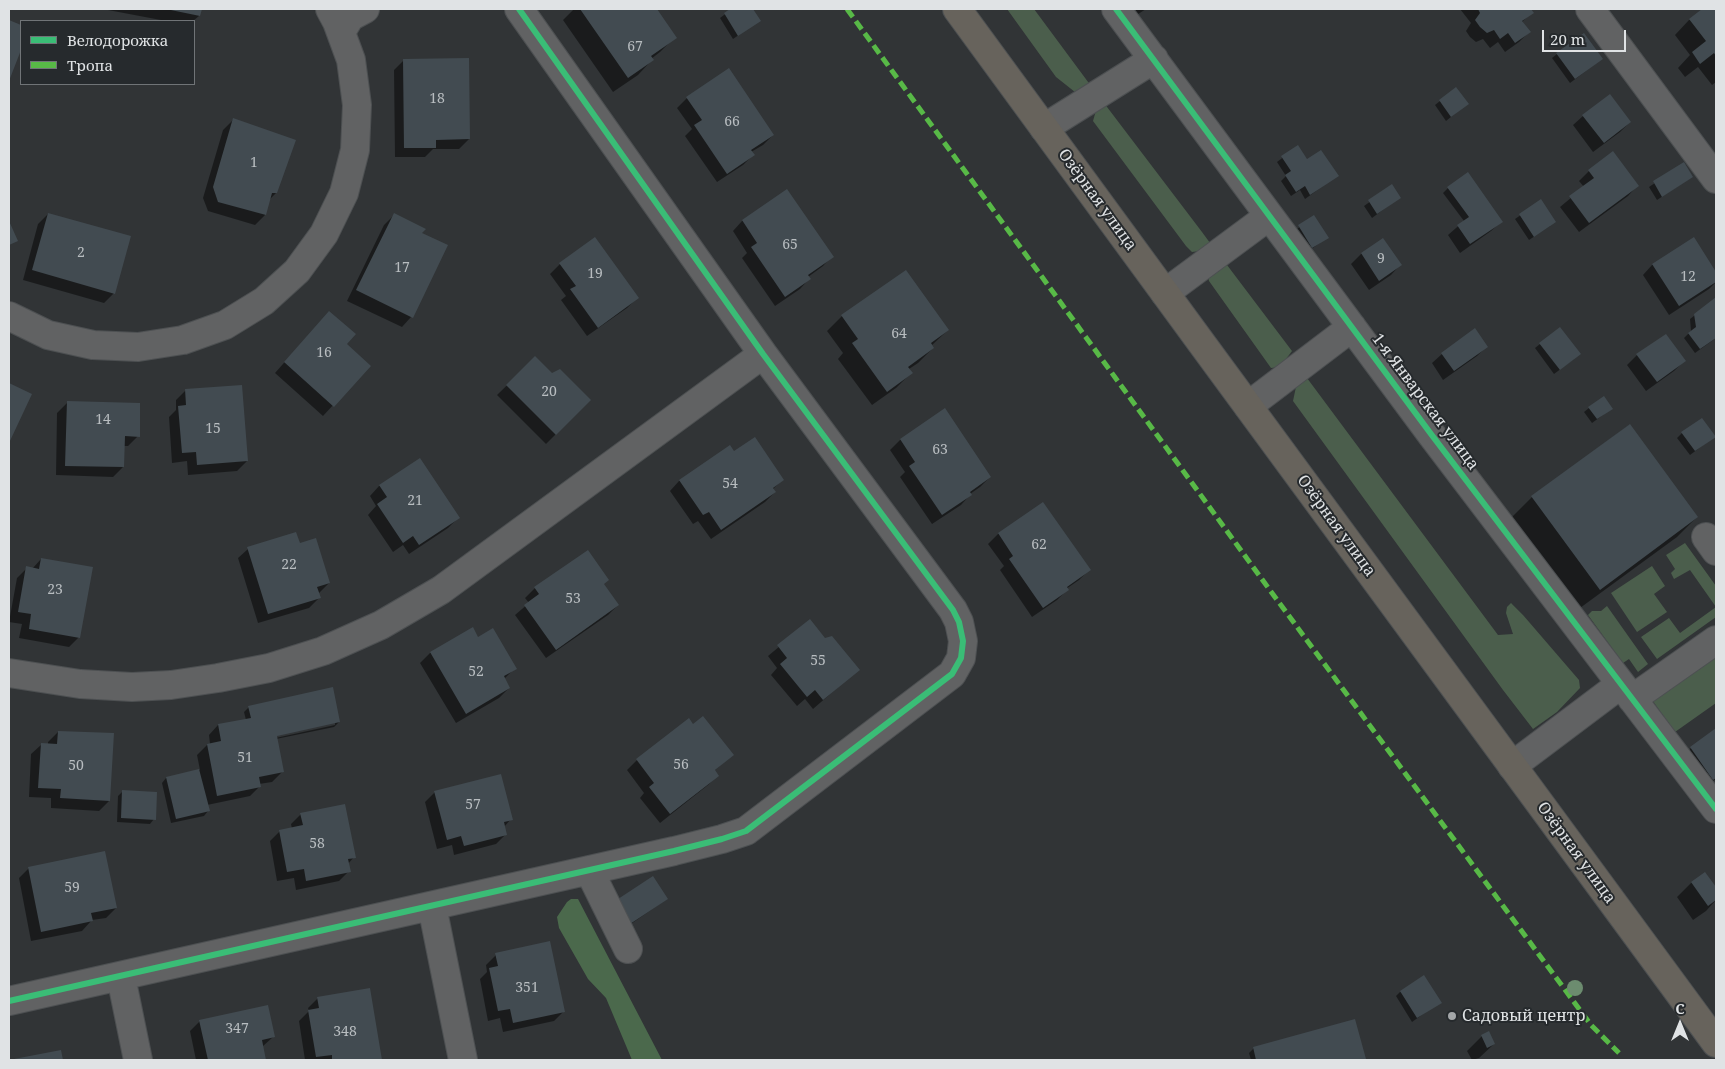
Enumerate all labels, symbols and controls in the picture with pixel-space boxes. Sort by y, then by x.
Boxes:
legend [20,20,195,85]
scale bar [1545,20,1629,52]
text: 20 m [1550,29,1585,49]
text: Велодорожка [67,30,168,50]
house number: 67 [627,39,643,55]
text: Тропа [67,55,113,75]
house number: 18 [429,91,445,107]
house number: 66 [724,114,740,130]
street label: Озёрная улица [1054,146,1140,254]
house number: 1 [250,155,258,171]
house number: 65 [782,237,798,253]
house number: 2 [77,245,85,261]
house number: 9 [1377,251,1385,267]
house number: 17 [394,260,410,276]
house number: 19 [587,266,603,282]
house number: 12 [1680,269,1696,285]
house number: 64 [891,326,907,342]
street label: 1-я Январская улица [1367,330,1483,474]
house number: 16 [316,345,332,361]
house number: 20 [541,384,557,400]
house number: 14 [95,412,111,428]
house number: 15 [205,421,221,437]
house number: 63 [932,442,948,458]
street label: Озёрная улица [1293,472,1379,580]
house number: 54 [722,476,738,492]
house number: 21 [407,493,423,509]
house number: 62 [1031,537,1047,553]
house number: 22 [281,557,297,573]
house number: 23 [47,582,63,598]
house number: 53 [565,591,581,607]
house number: 55 [810,653,826,669]
house number: 52 [468,664,484,680]
house number: 51 [237,750,253,766]
house number: 56 [673,757,689,773]
house number: 50 [68,758,84,774]
house number: 57 [465,797,481,813]
street label: Озёрная улица [1533,799,1619,907]
house number: 58 [309,836,325,852]
house number: 59 [64,880,80,896]
house number: 351 [515,980,539,996]
north arrow [1655,999,1705,1049]
text: С [1675,999,1685,1018]
place label: Садовый центр [1462,1006,1585,1026]
marker: Садовый центр [1446,1010,1458,1022]
house number: 347 [225,1021,249,1037]
house number: 348 [333,1024,357,1040]

